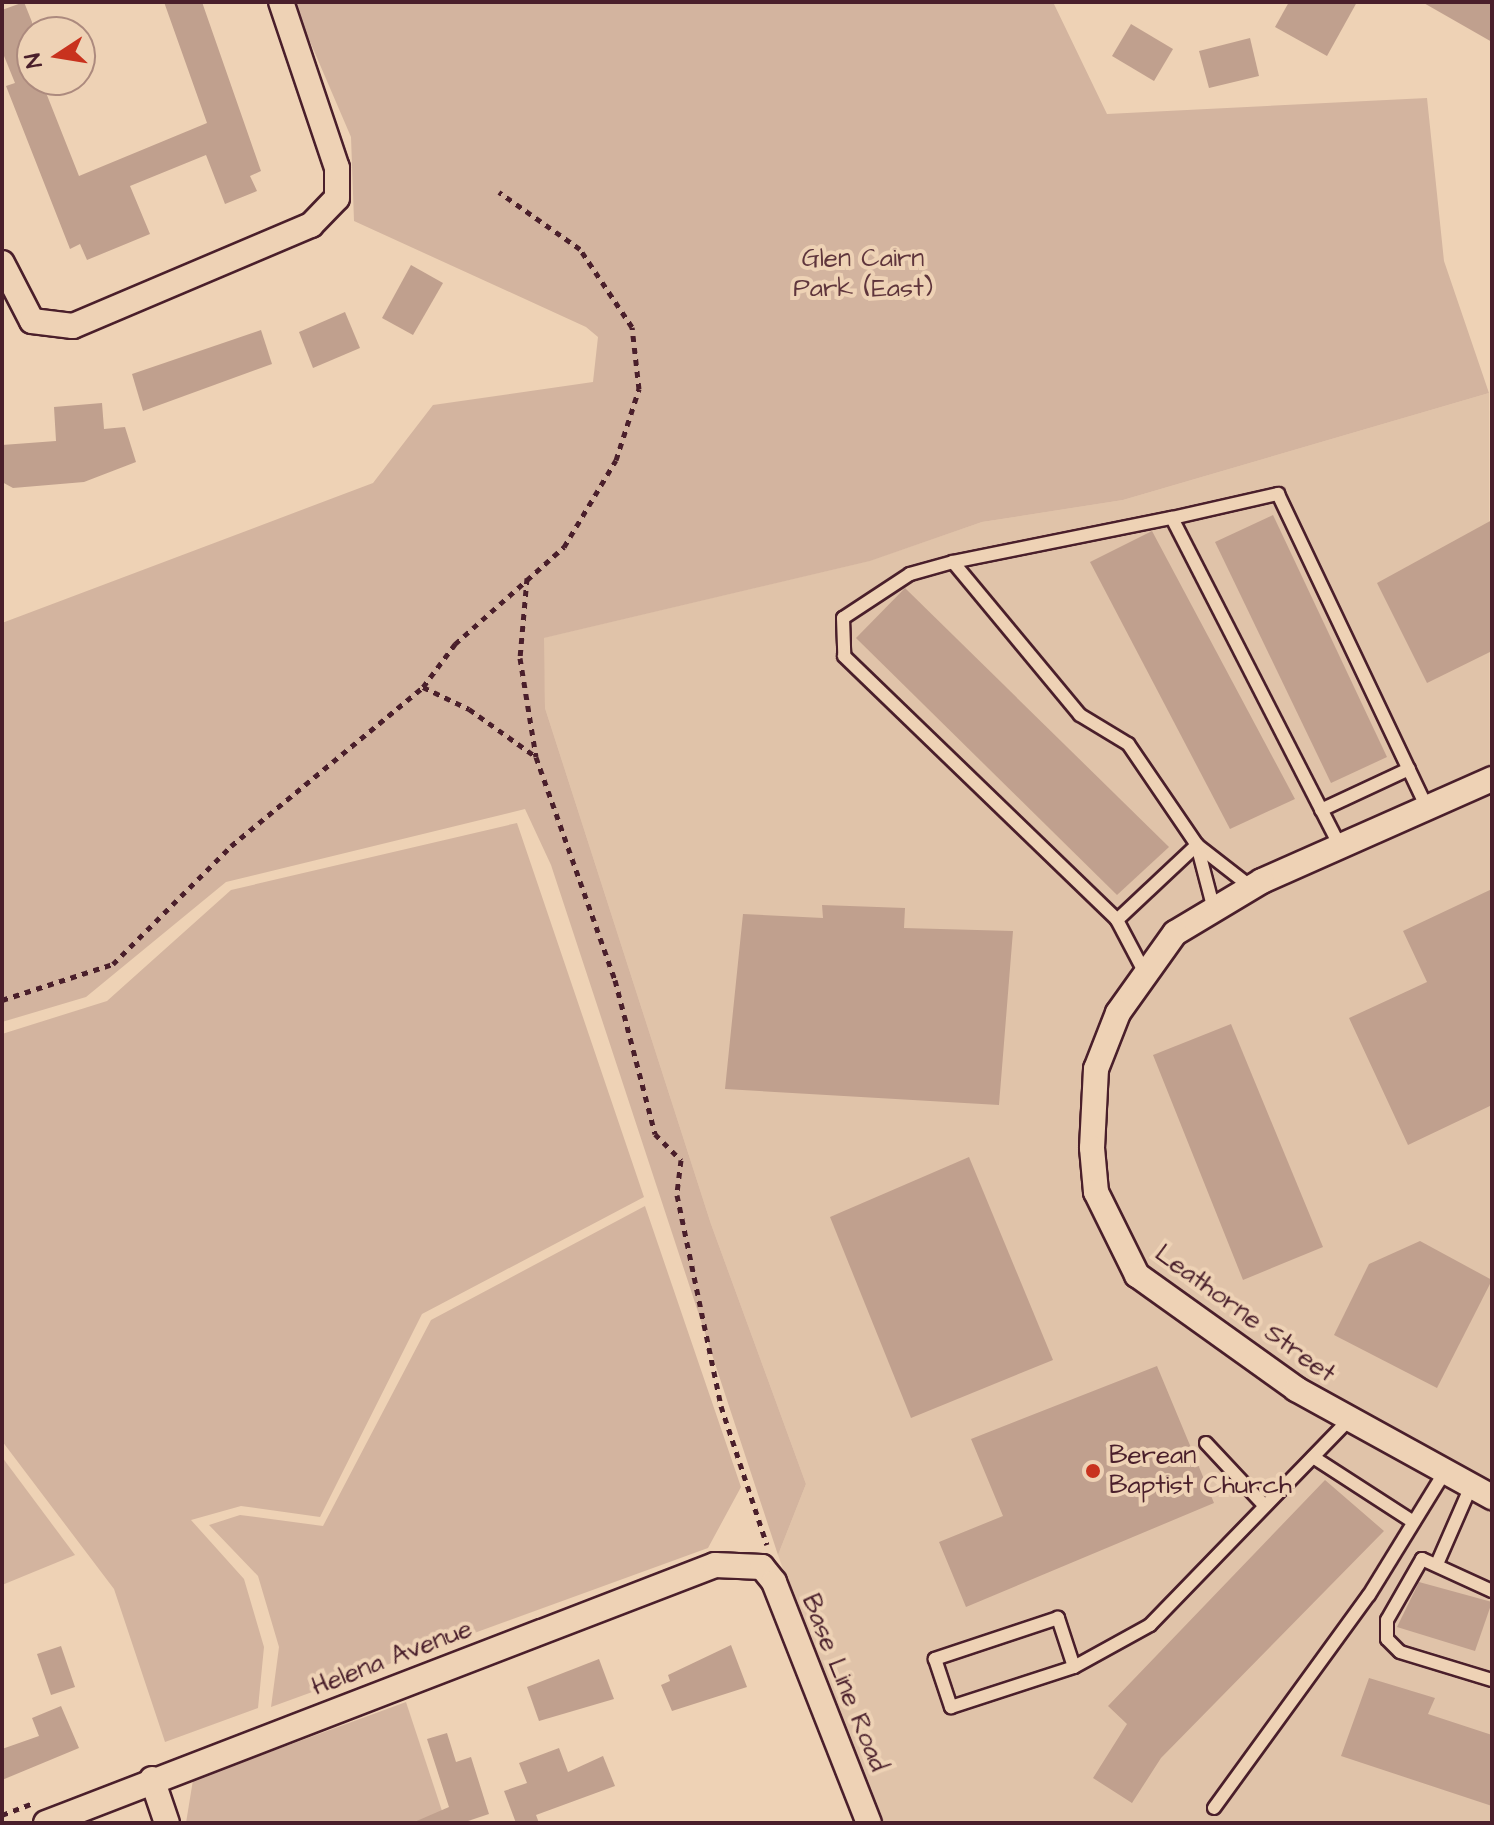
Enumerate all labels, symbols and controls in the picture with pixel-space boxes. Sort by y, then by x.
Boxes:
north arrow [16,16,96,96]
text: N [17,51,51,71]
park label: Glen Cairn Park (East) [793,243,933,304]
street label: Leathorne Street [1149,1238,1341,1390]
place label: Berean Baptist Church [1109,1440,1292,1502]
marker: Berean Baptist Church [1084,1462,1102,1480]
street label: Base Line Road [794,1590,894,1776]
street label: Helena Avenue [307,1613,477,1703]

